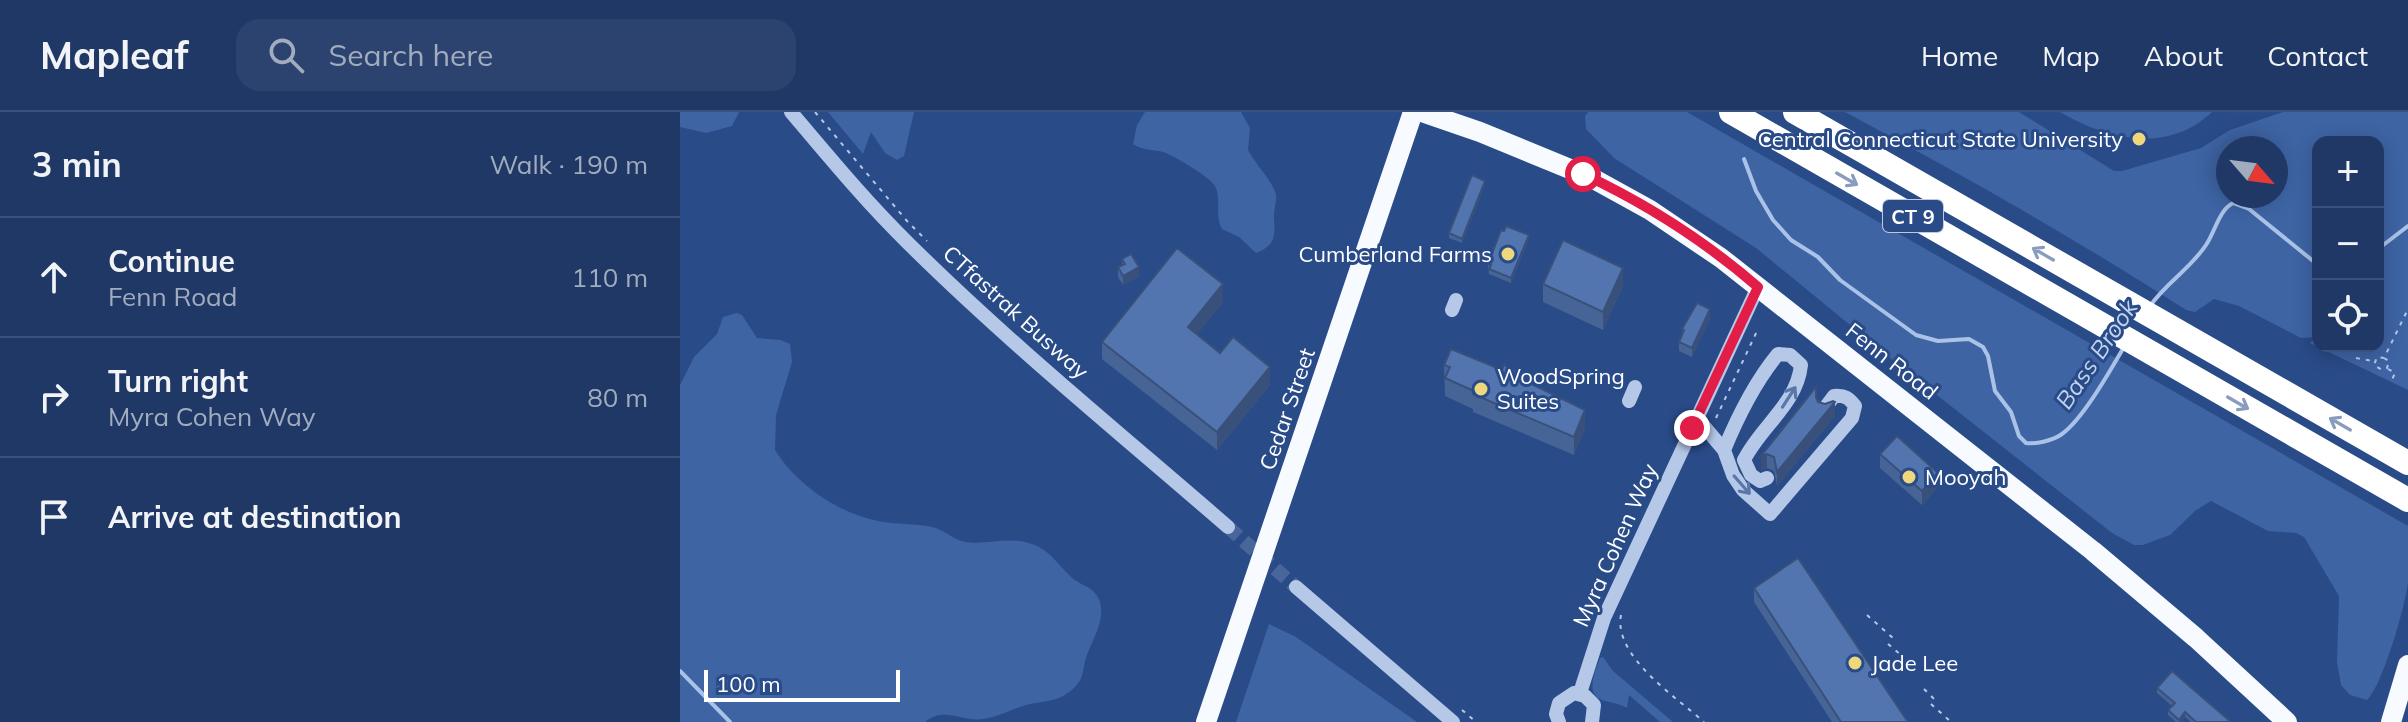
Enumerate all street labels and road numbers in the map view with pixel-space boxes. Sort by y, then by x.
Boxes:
road number: CT 9 [1883,200,1943,232]
street label: CTfastrak Busway [937,239,1095,385]
street label: Fenn Road [1840,316,1944,406]
street label: Cedar Street [1253,344,1321,474]
street label: Myra Cohen Way [1566,459,1664,631]

